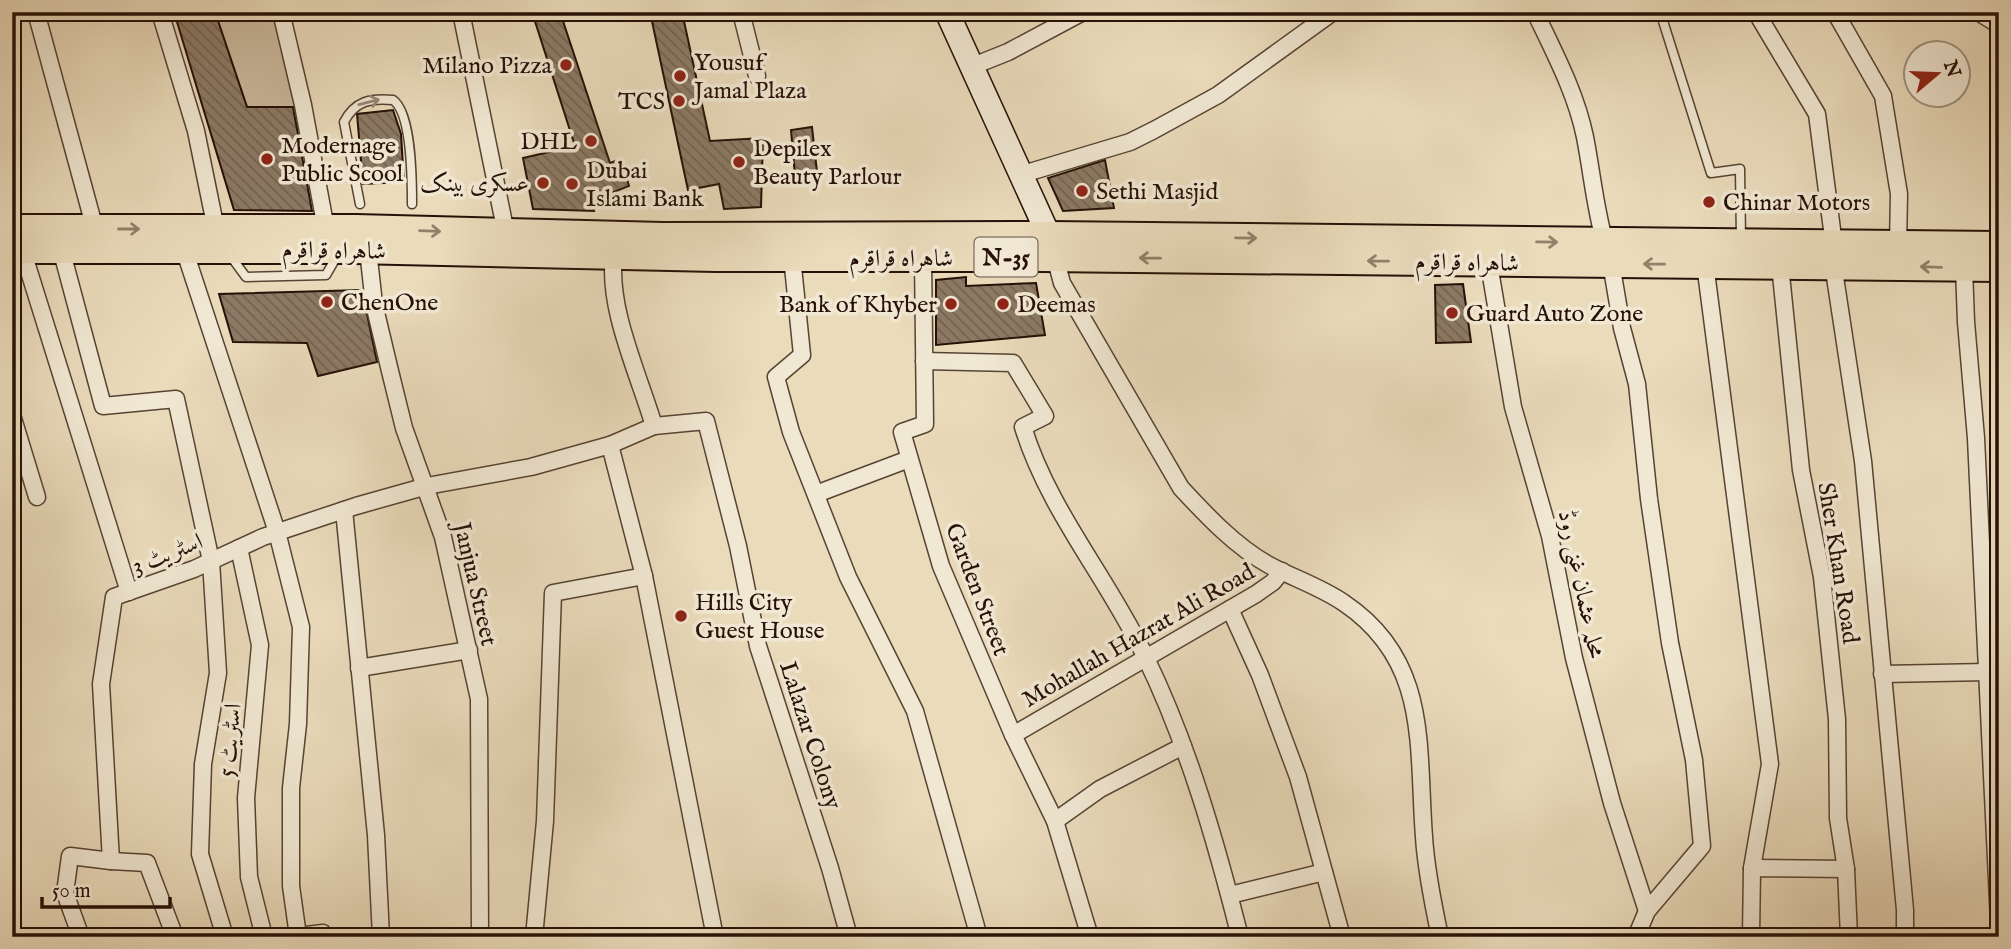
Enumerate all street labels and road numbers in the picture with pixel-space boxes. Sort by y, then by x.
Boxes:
street label: شاہراہ قراقرم [282,235,386,272]
road number: N-35 [974,238,1038,276]
street label: شاہراہ قراقرم [849,244,953,279]
street label: شاہراہ قراقرم [1415,247,1519,284]
street label: Sher Khan Road [1809,480,1866,646]
street label: محلہ عثمان غنی روڈ [1550,507,1611,662]
street label: Janjua Street [445,517,504,649]
street label: Garden Street [937,519,1016,660]
street label: اسٹریٹ 3 [128,527,208,582]
street label: Mohallah Hazrat Ali Road [1017,557,1261,716]
street label: Lalazar Colony [771,658,848,813]
street label: اسٹریٹ 5 [211,702,250,778]

